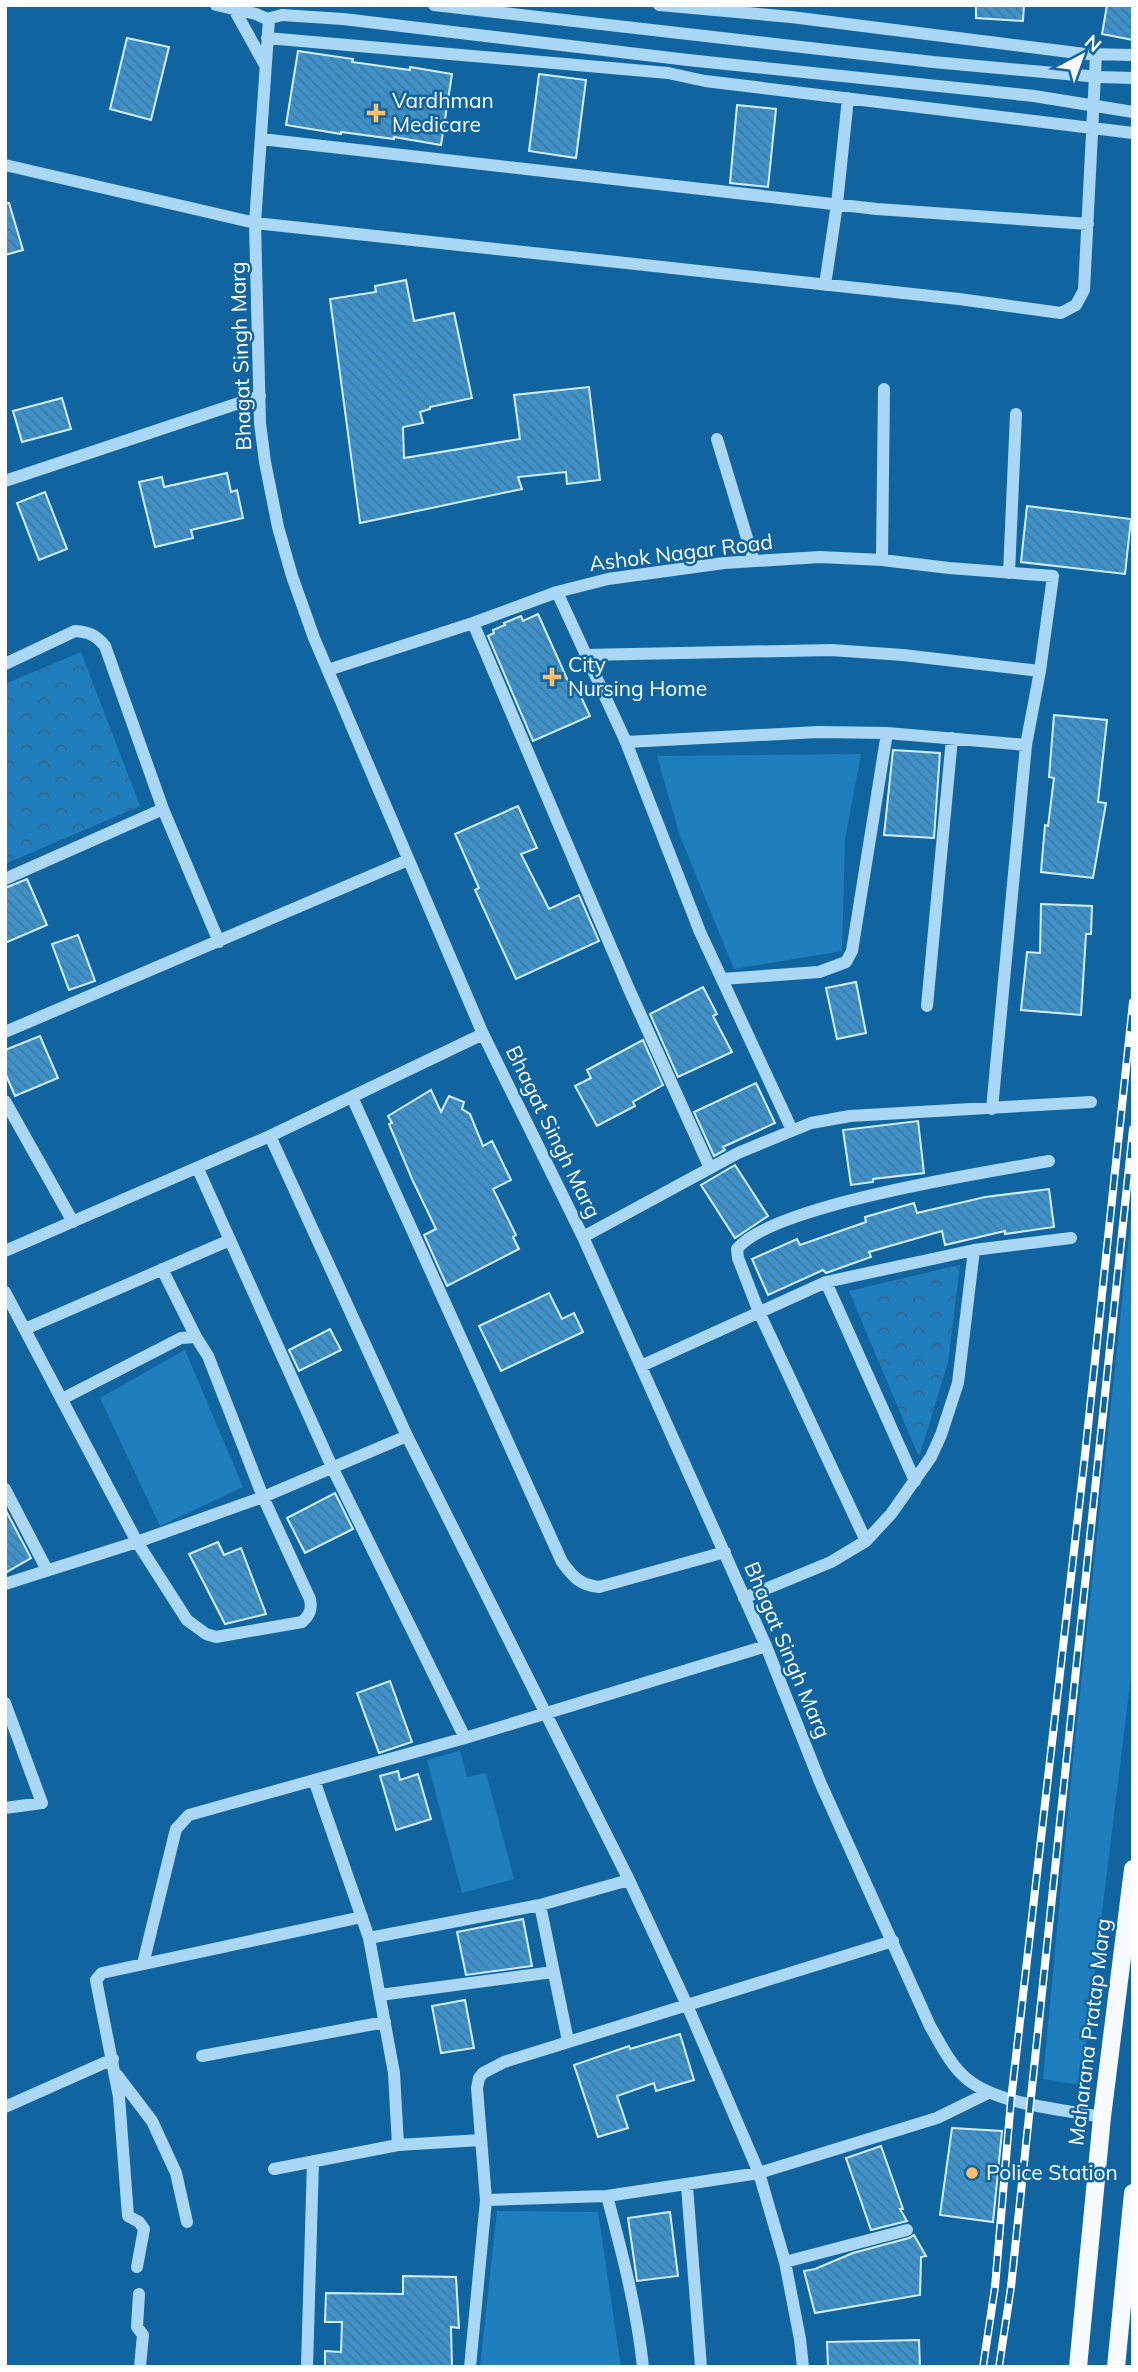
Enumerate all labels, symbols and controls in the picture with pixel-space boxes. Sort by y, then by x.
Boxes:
north arrow [1047,21,1117,91]
text: N [1080,29,1106,57]
place label: Vardhman Medicare [392,87,494,137]
marker: Vardhman Medicare [366,103,386,123]
street label: Bhagat Singh Marg [224,261,256,451]
street label: Ashok Nagar Road [588,528,774,576]
place label: City Nursing Home [568,651,707,701]
marker: City Nursing Home [542,667,562,687]
street label: Bhagat Singh Marg [501,1041,607,1222]
street label: Bhagat Singh Marg [739,1558,837,1742]
street label: Maharana Pratap Marg [1062,1917,1116,2147]
place label: Police Station [986,2159,1118,2185]
marker: Police Station [964,2165,980,2181]

